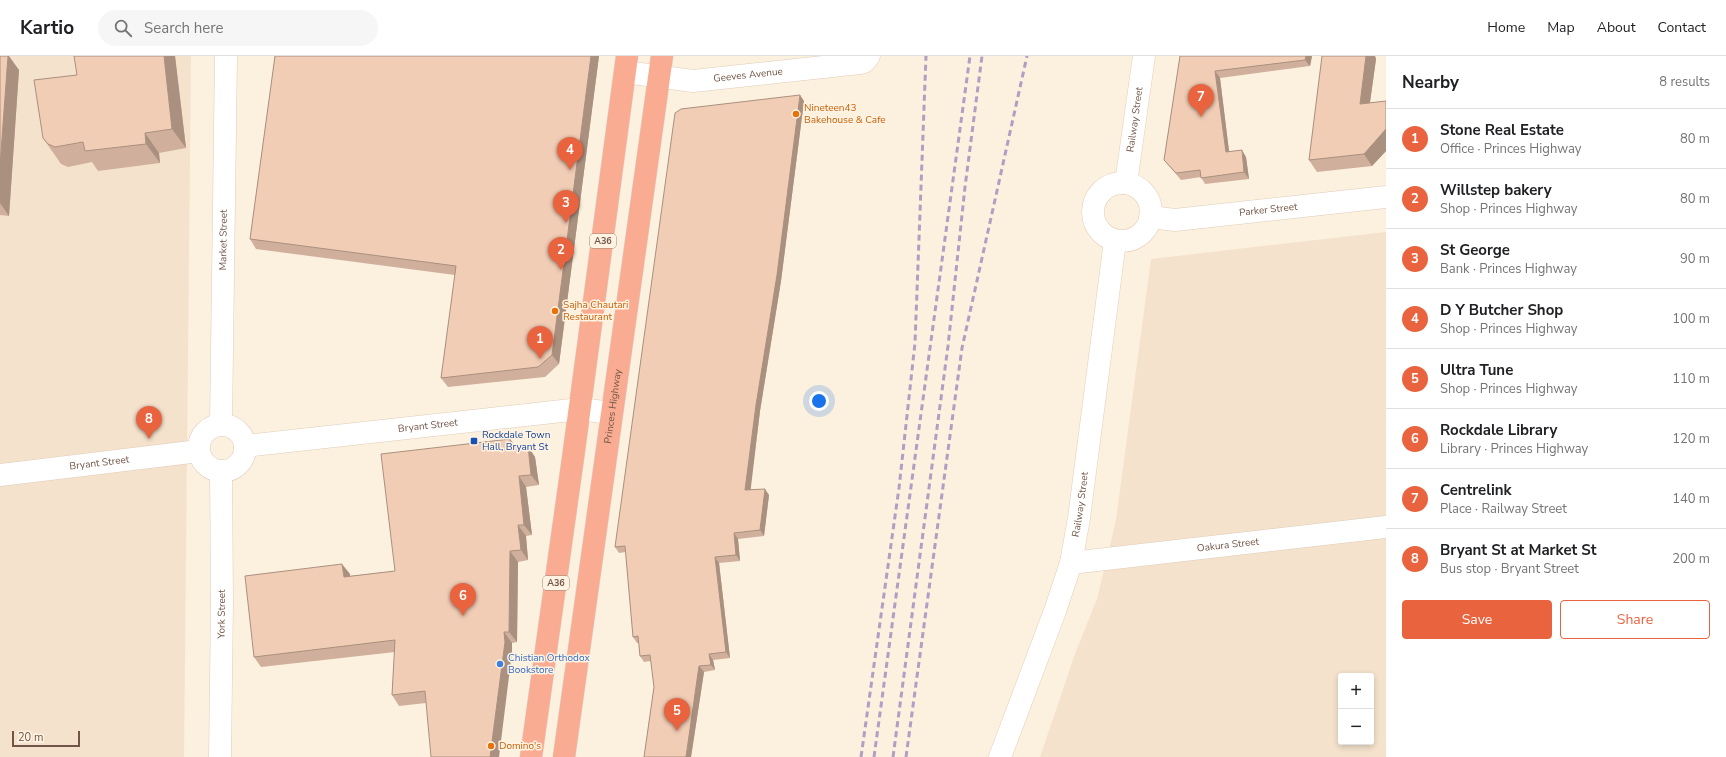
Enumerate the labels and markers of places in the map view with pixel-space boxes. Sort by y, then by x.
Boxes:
pin: 7 [1188,84,1214,117]
place label: Nineteen43 Bakehouse & Cafe [804,101,886,127]
marker: Nineteen43 Bakehouse & Cafe [791,109,801,119]
pin: 4 [557,137,583,170]
pin: 3 [553,190,579,223]
pin: 2 [548,237,574,270]
place label: Sajha Chautari Restaurant [563,298,628,324]
marker: Sajha Chautari Restaurant [550,306,560,316]
pin: 1 [527,326,553,359]
pin: 8 [136,406,162,439]
place label: Rockdale Town Hall, Bryant St [482,428,550,454]
marker: Rockdale Town Hall, Bryant St [469,436,479,446]
pin: 6 [450,583,476,616]
place label: Chistian Orthodox Bookstore [508,651,590,677]
marker: Chistian Orthodox Bookstore [495,659,505,669]
pin: 5 [664,698,690,731]
place label: Domino's [499,739,541,753]
marker: Domino's [486,741,496,751]

